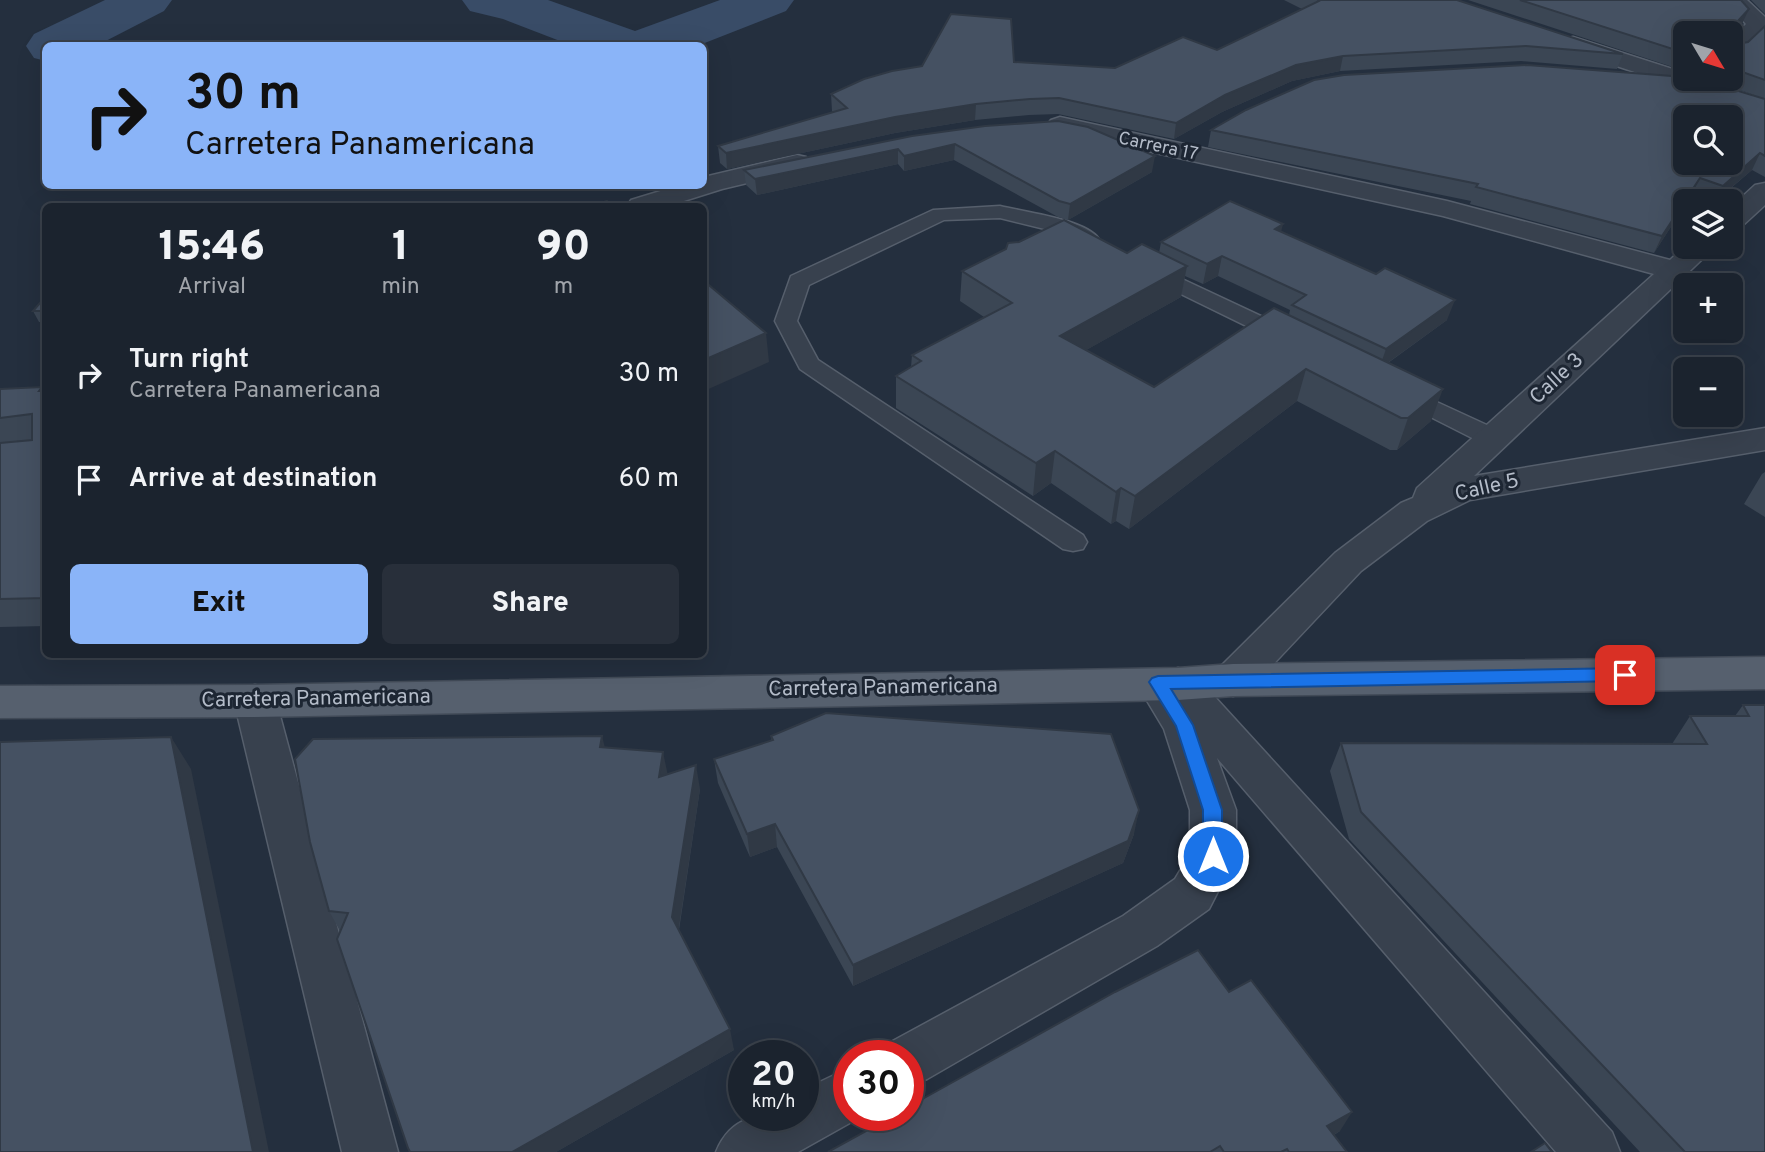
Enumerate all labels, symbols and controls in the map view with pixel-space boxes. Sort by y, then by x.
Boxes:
north arrow [1673,21,1743,91]
map controls [1673,21,1743,427]
text: 30 m [185,65,301,127]
icon: right [70,70,161,161]
button: search [1673,105,1743,175]
text: Carretera Panamericana [185,126,535,166]
street label: Carrera 17 [1116,127,1200,167]
button: layers [1673,189,1743,259]
text: 15:46 [159,222,265,275]
text: 1 [392,222,409,275]
text: 90 [536,222,591,275]
text: Arrival [177,273,246,302]
text: min [382,273,420,302]
text: m [554,273,573,302]
button: + [1673,273,1743,343]
text: Turn right [129,344,249,377]
street label: Calle 3 [1524,347,1590,411]
icon: right [70,356,108,394]
button: − [1673,357,1743,427]
text: 30 m [619,358,679,391]
text: Carretera Panamericana [129,377,381,406]
icon: arrive [70,461,108,499]
text: Arrive at destination [129,463,377,496]
text: 60 m [619,463,679,496]
street label: Calle 5 [1452,468,1522,508]
button: Exit [70,564,368,644]
button: Share [382,564,679,644]
pin [1595,645,1655,705]
icon: arrive [1606,656,1644,694]
street label: Carretera Panamericana [768,672,998,704]
street label: Carretera Panamericana [201,683,431,715]
position arrow [1176,819,1250,893]
speed limit sign: 30 [833,1040,924,1131]
text: 20 [751,1054,796,1098]
text: km/h [752,1091,795,1114]

